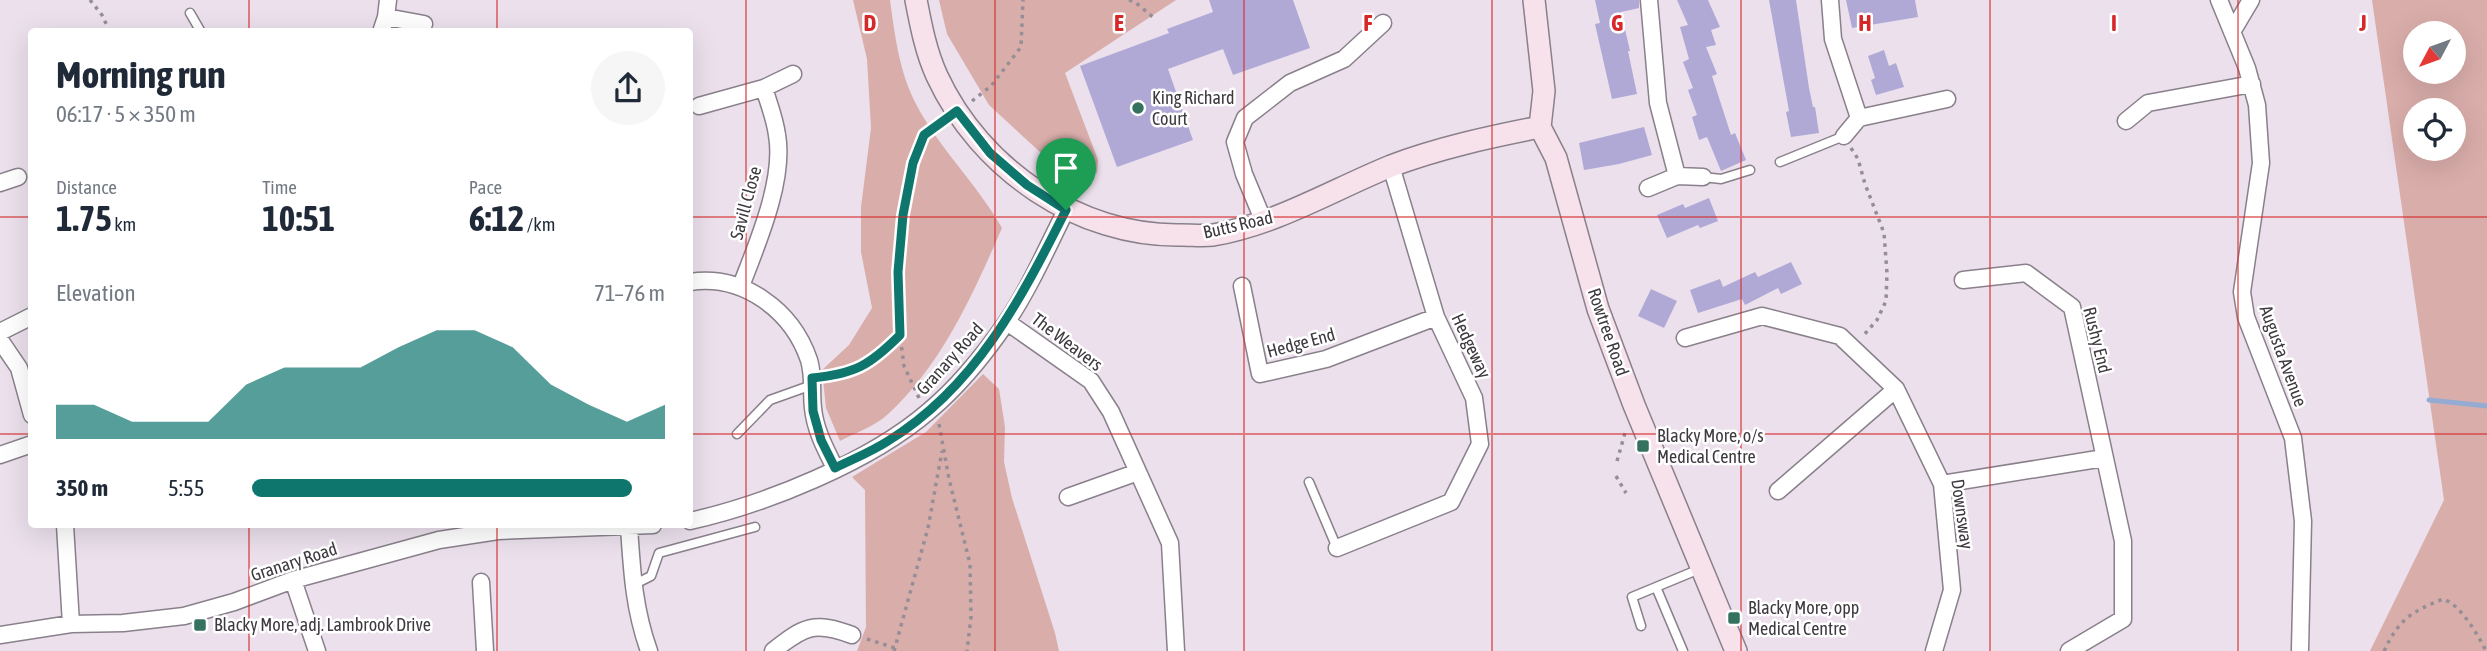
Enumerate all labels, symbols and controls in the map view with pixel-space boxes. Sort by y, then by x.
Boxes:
text: D [864,10,877,36]
text: E [1114,10,1124,36]
text: F [1363,10,1373,36]
text: G [1611,10,1623,36]
text: H [1858,10,1872,36]
text: I [2111,10,2117,36]
text: J [2358,10,2367,36]
north arrow [2403,21,2466,84]
map controls [2403,21,2466,161]
button: share [591,51,665,125]
text: Morning run [56,53,226,96]
place label: King Richard Court [1152,87,1235,129]
button: locate [2403,98,2466,161]
marker: King Richard Court [1130,100,1146,116]
text: 06:17 · 5 × 350 m [56,101,196,127]
pin [1036,138,1096,210]
icon: arrive [1047,149,1085,187]
street label: Savill Close [726,164,765,242]
text: Distance [56,176,117,198]
text: Time [262,176,297,198]
text: Pace [469,176,502,198]
text: 1.75 [56,198,112,238]
text: 10:51 [262,198,335,238]
text: 6:12 [469,198,524,238]
street label: Butts Road [1201,206,1275,243]
text: km [112,213,136,235]
text: /km [524,213,555,235]
text: Elevation [56,280,136,306]
text: 71–76 m [594,280,665,306]
street label: Rowtree Road [1584,285,1633,379]
street label: Augusta Avenue [2255,302,2311,409]
street label: Rushy End [2079,305,2116,375]
street label: The Weavers [1028,308,1107,375]
street label: Hedgeway [1447,310,1496,381]
street label: Granary Road [912,318,987,399]
street label: Hedge End [1264,323,1337,362]
place label: Blacky More, o/s Medical Centre [1657,425,1764,467]
marker: Blacky More, o/s Medical Centre [1635,438,1651,454]
text: 350 m [56,475,108,501]
text: 5:55 [168,475,205,501]
street label: Downsway [1947,478,1978,550]
street label: Granary Road [248,538,340,585]
place label: Blacky More, opp Medical Centre [1748,597,1859,639]
marker: Blacky More, opp Medical Centre [1726,610,1742,626]
place label: Blacky More, adj. Lambrook Drive [214,614,431,635]
marker: Blacky More, adj. Lambrook Drive [192,617,208,633]

